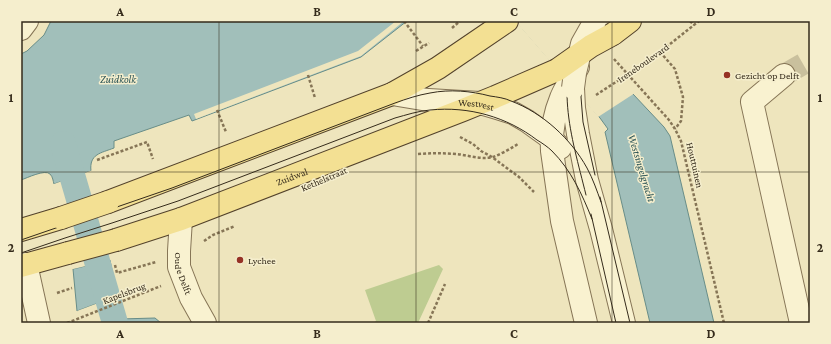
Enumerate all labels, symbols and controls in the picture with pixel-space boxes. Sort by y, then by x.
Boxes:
text: A [115,4,124,19]
text: B [313,4,321,19]
text: C [510,4,518,19]
text: D [707,4,716,19]
street label: Ireneboulevard [615,41,672,85]
marker: Gezicht op Delft [722,70,732,80]
place label: Gezicht op Delft [735,70,800,81]
water label: Zuidkolk [100,73,137,85]
text: 1 [9,90,14,105]
text: 1 [818,90,823,105]
street label: Westvest [458,96,496,113]
water label: Westsingelgracht [625,133,658,204]
street label: Houttuinen [684,141,706,190]
street label: Kethelstraat [299,164,349,194]
street label: Zuidwal [274,165,309,187]
text: 2 [8,240,15,255]
text: 2 [817,240,824,255]
street label: Oude Delft [174,252,195,296]
marker: Lychee [235,255,245,265]
place label: Lychee [248,255,276,266]
street label: Kapelsbrug [101,280,147,306]
text: A [115,326,124,341]
text: B [313,326,321,341]
text: C [510,326,518,341]
text: D [707,326,716,341]

